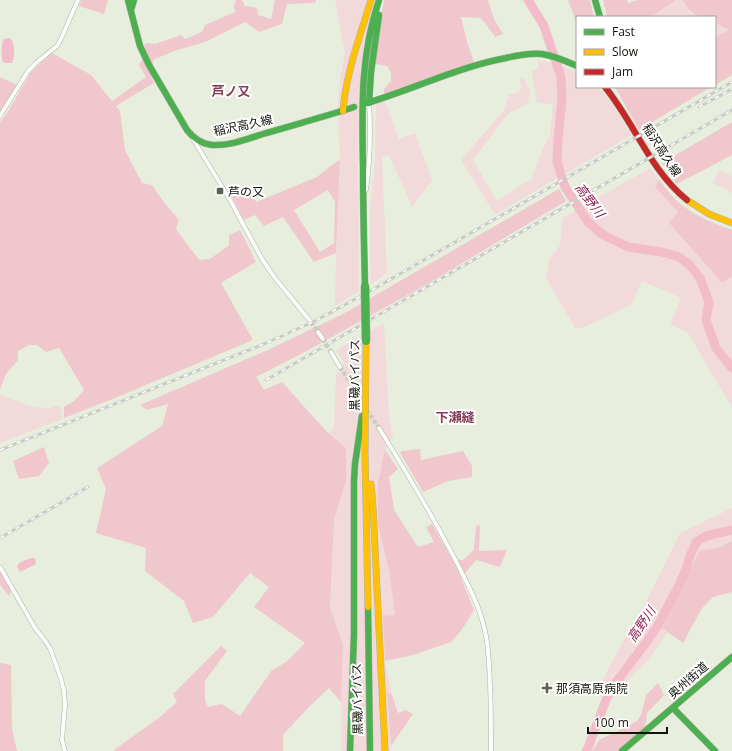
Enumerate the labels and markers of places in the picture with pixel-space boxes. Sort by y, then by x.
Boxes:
place label: 芦の又 [228,183,264,200]
marker: 芦の又 [215,186,225,196]
place label: 那須高原病院 [556,680,628,697]
marker: 那須高原病院 [541,682,553,694]

